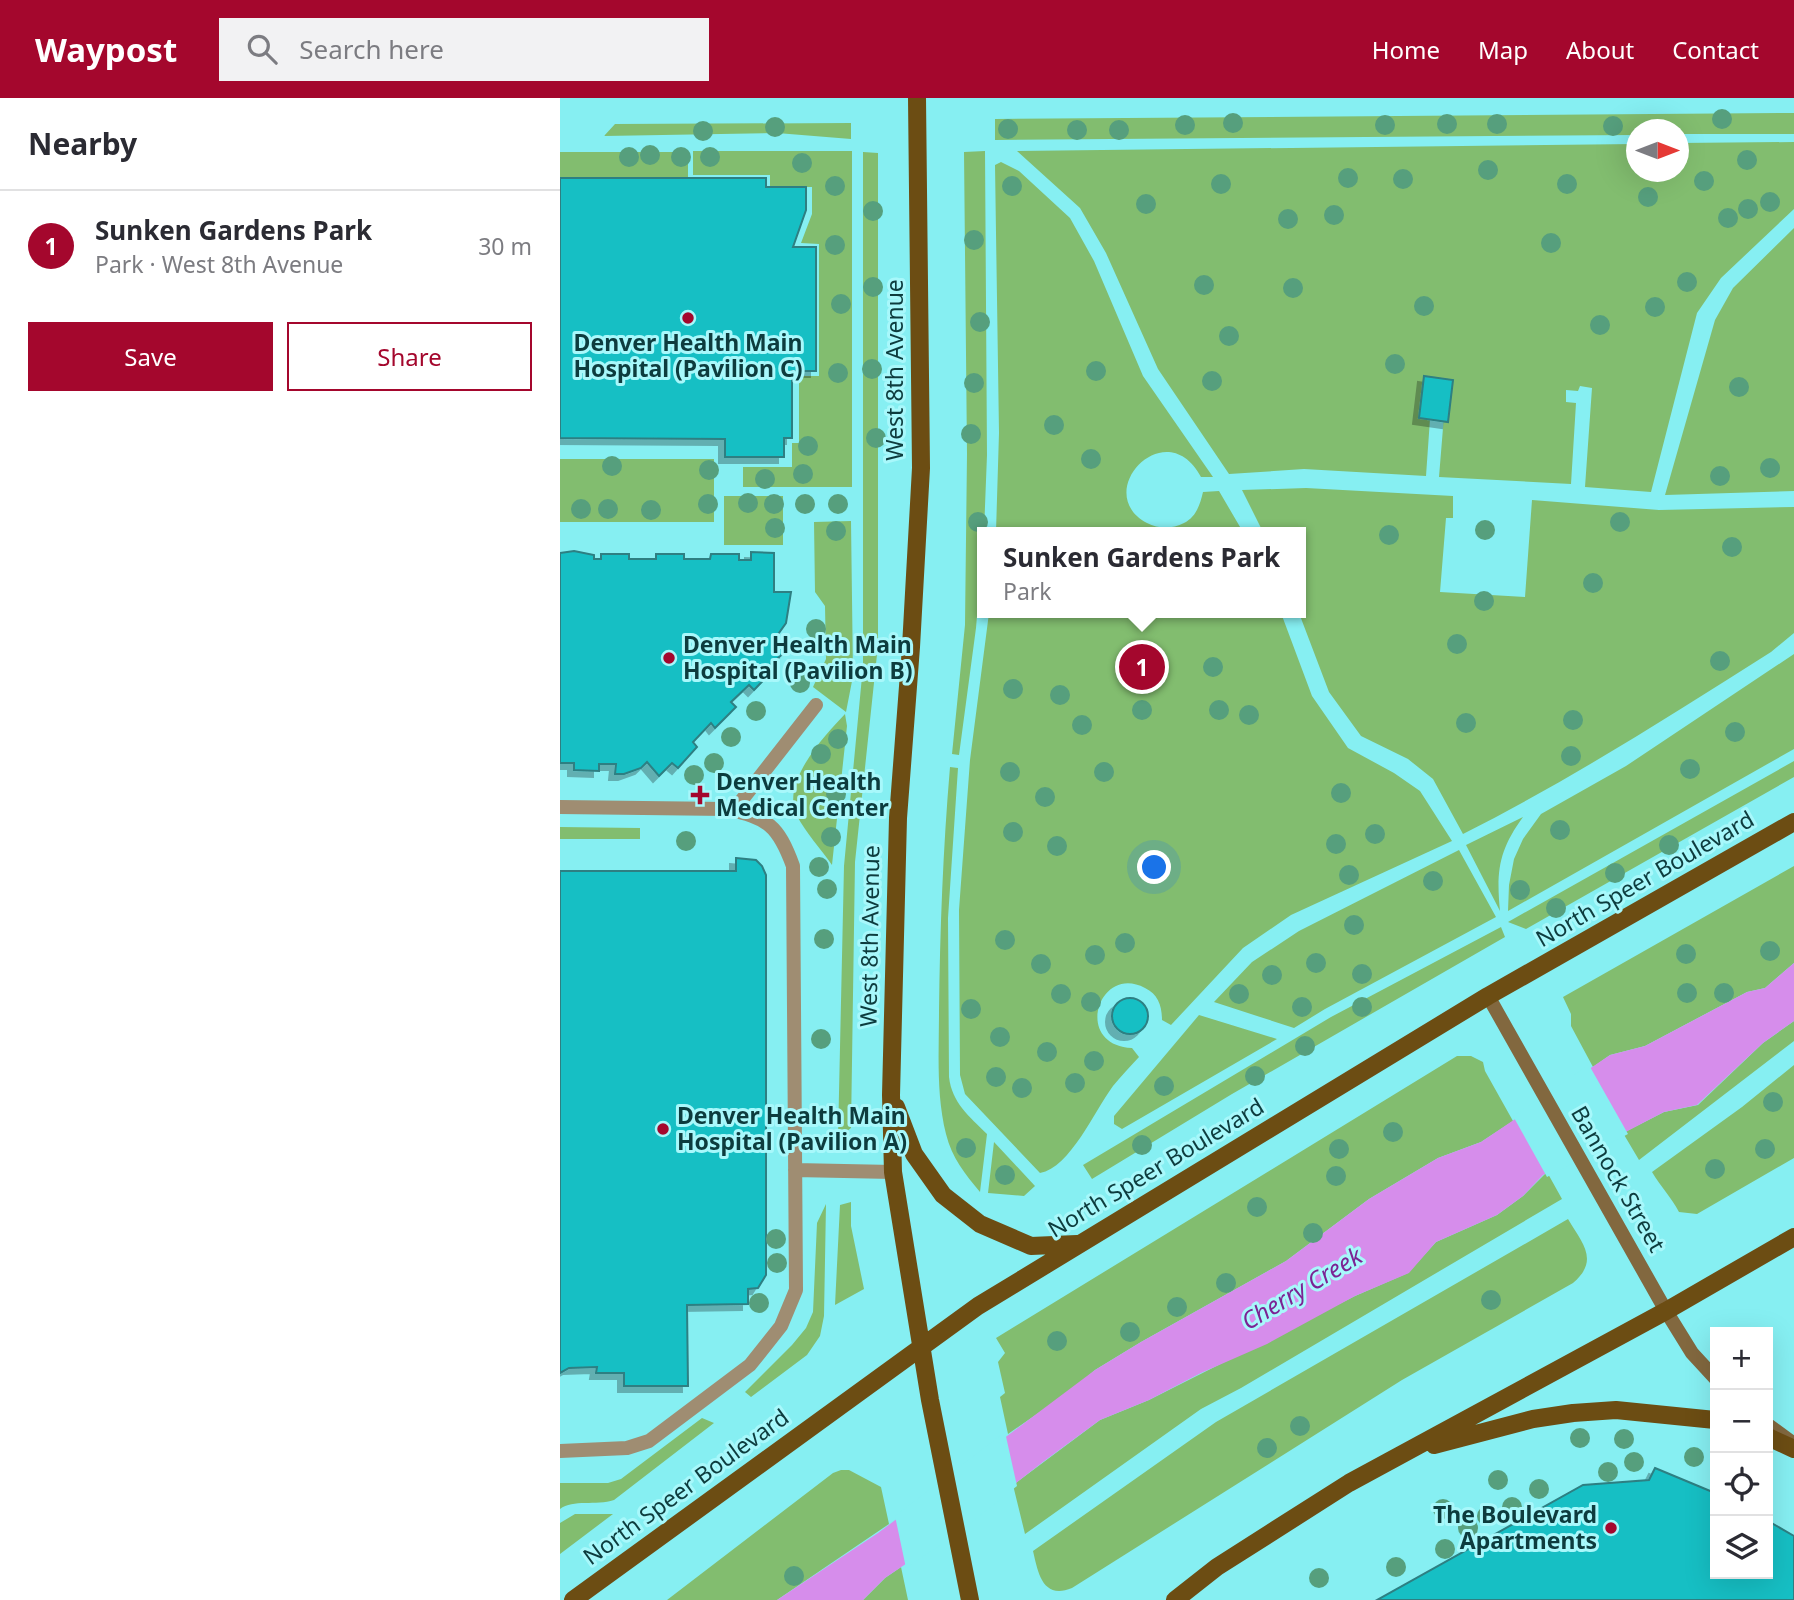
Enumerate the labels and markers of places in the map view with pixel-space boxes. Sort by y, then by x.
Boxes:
marker: Denver Health Main Hospital (Pavilion C) [680,310,696,326]
place label: Denver Health Main Hospital (Pavilion C) [574,326,803,384]
place label: Denver Health Main Hospital (Pavilion B) [683,628,913,686]
pin: 1 [1119,641,1165,693]
marker: Denver Health Main Hospital (Pavilion B) [661,650,677,666]
place label: Denver Health Medical Center [716,765,889,823]
marker: Denver Health Medical Center [690,785,710,805]
place label: Denver Health Main Hospital (Pavilion A) [677,1099,907,1157]
marker: Denver Health Main Hospital (Pavilion A) [655,1121,671,1137]
place label: The Boulevard Apartments [1433,1498,1597,1556]
marker: The Boulevard Apartments [1603,1520,1619,1536]

